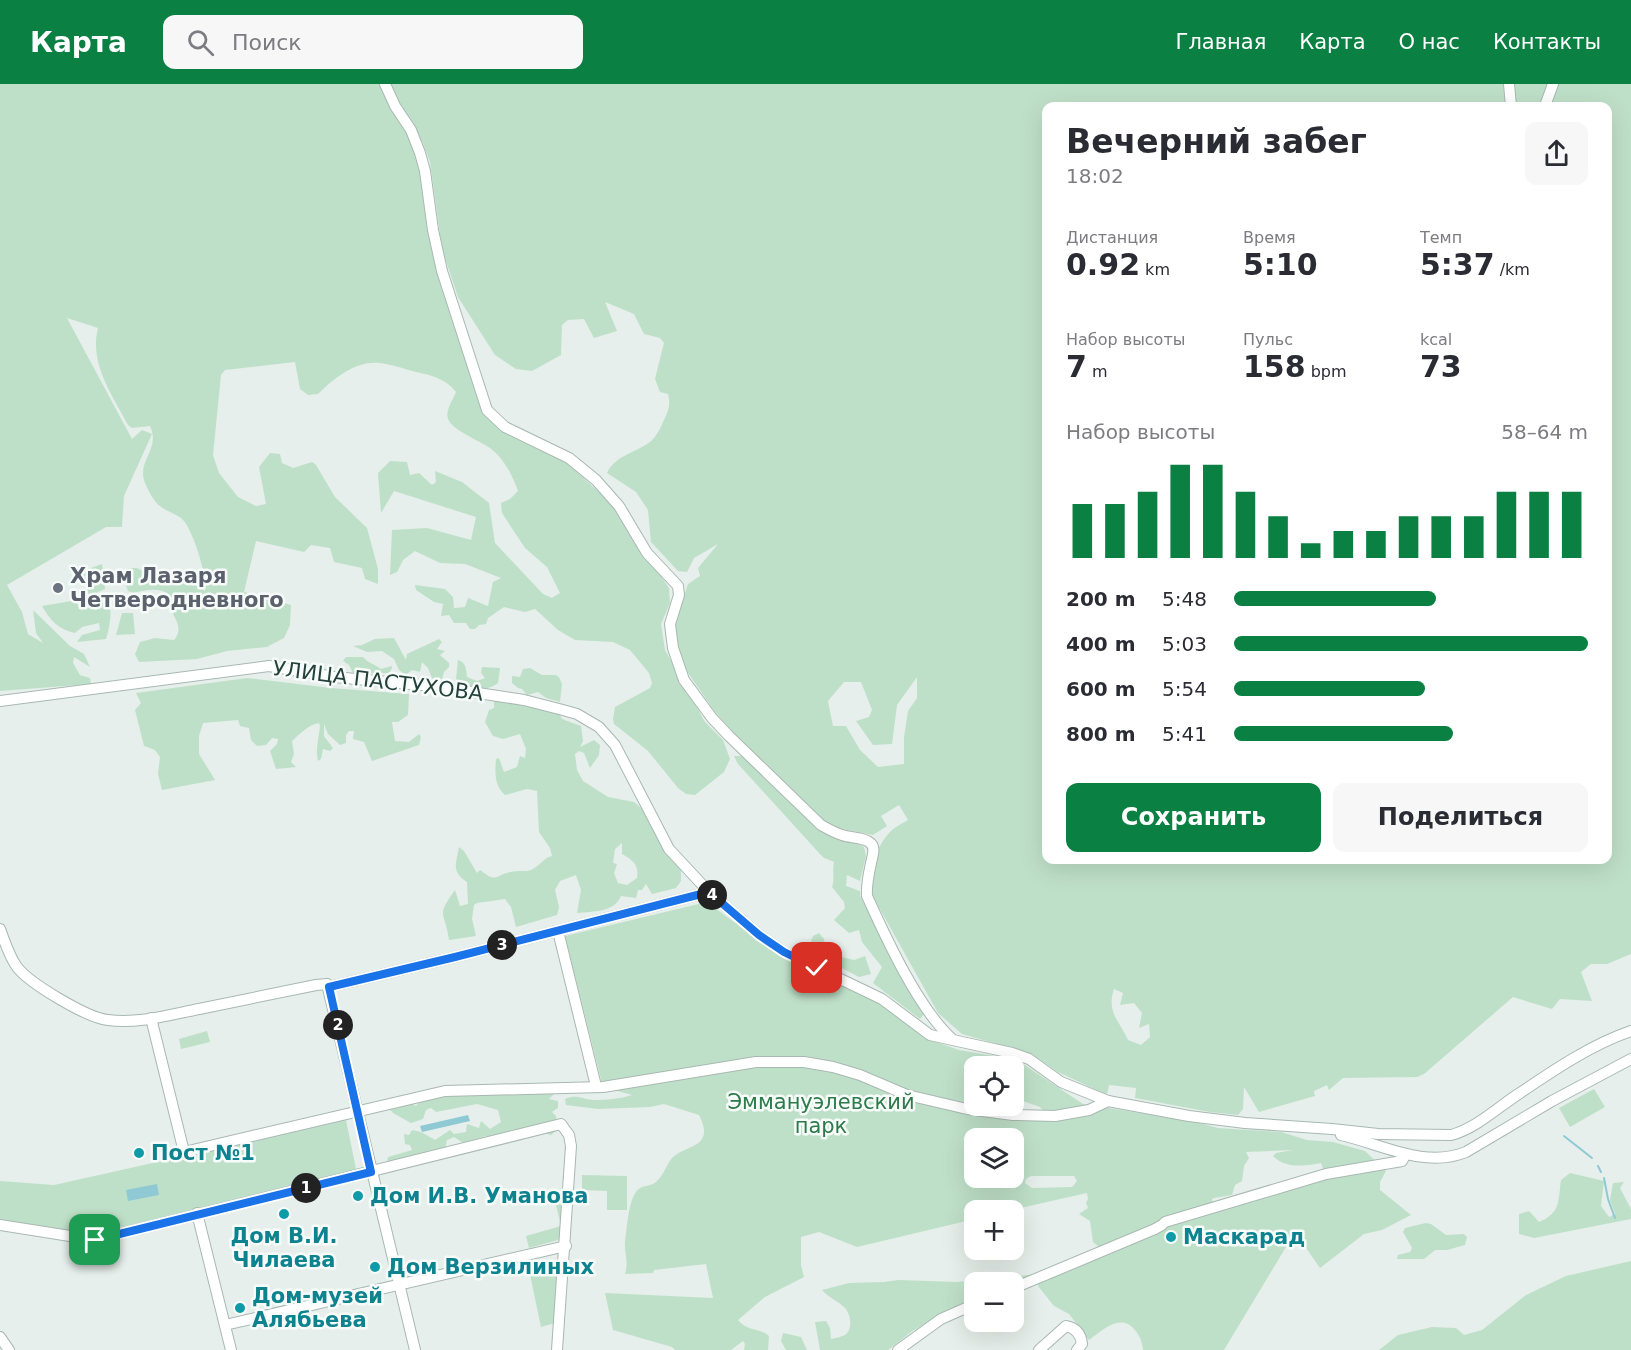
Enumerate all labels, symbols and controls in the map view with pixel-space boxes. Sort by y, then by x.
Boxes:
search box [163,15,583,69]
text: Карта [30,26,127,59]
icon: search [184,26,217,59]
text: Поиск [232,30,302,55]
text: Главная [1176,30,1266,54]
text: Карта [1299,30,1366,54]
text: О нас [1399,30,1460,54]
text: Контакты [1493,30,1601,54]
text: Вечерний забег [1066,122,1367,161]
button: share [1525,122,1588,185]
text: 18:02 [1066,164,1124,188]
text: Дистанция [1066,228,1158,247]
text: Время [1243,228,1296,247]
text: Темп [1420,228,1462,247]
text: 0.92 [1066,247,1140,282]
text: 5:10 [1243,247,1318,282]
text: 5:37 [1420,247,1495,282]
text: km [1140,260,1170,279]
text: /km [1495,260,1530,279]
text: Набор высоты [1066,330,1185,349]
text: Пульс [1243,330,1293,349]
text: kcal [1420,330,1452,349]
text: 7 [1066,349,1087,384]
text: 158 [1243,349,1306,384]
text: 73 [1420,349,1462,384]
text: m [1087,362,1108,381]
text: bpm [1306,362,1347,381]
text: Набор высоты [1066,420,1215,444]
text: 58–64 m [1501,420,1588,444]
place label: Храм Лазаря Четверодневного [70,564,284,612]
marker: Храм Лазаря Четверодневного [51,581,65,595]
text: 200 m [1066,587,1136,611]
text: 5:48 [1162,587,1207,611]
text: 400 m [1066,632,1136,656]
text: 5:03 [1162,632,1207,656]
street label: УЛИЦА ПАСТУХОВА [271,656,485,706]
text: 600 m [1066,677,1136,701]
text: 5:54 [1162,677,1207,701]
text: 800 m [1066,722,1136,746]
text: 5:41 [1162,722,1207,746]
button: Сохранить [1066,783,1321,852]
button: Поделиться [1333,783,1588,852]
pin: 4 [697,880,727,910]
text: 4 [706,885,718,904]
pin: 3 [487,930,517,960]
text: 3 [496,935,508,954]
pin [791,942,842,993]
icon: check [800,951,833,984]
pin: 2 [323,1010,353,1040]
text: 2 [332,1015,344,1034]
map controls [964,1056,1024,1332]
button: locate [964,1056,1024,1116]
park label: Эммануэлевский парк [727,1090,915,1138]
button: layers [964,1128,1024,1188]
place label: Пост №1 [151,1141,255,1165]
marker: Пост №1 [132,1146,146,1160]
pin: 1 [291,1173,321,1203]
text: 1 [300,1178,312,1197]
place label: Дом И.В. Уманова [370,1184,588,1208]
marker: Дом И.В. Уманова [351,1189,365,1203]
button: + [964,1200,1024,1260]
marker: Дом В.И. Чилаева [277,1207,291,1221]
pin [69,1214,120,1265]
icon: arrive [78,1223,111,1256]
place label: Дом В.И. Чилаева [230,1224,338,1272]
place label: Маскарад [1183,1225,1305,1249]
marker: Маскарад [1164,1230,1178,1244]
place label: Дом Верзилиных [387,1255,594,1279]
marker: Дом Верзилиных [368,1260,382,1274]
button: − [964,1272,1024,1332]
place label: Дом-музей Алябьева [252,1284,383,1332]
marker: Дом-музей Алябьева [233,1301,247,1315]

